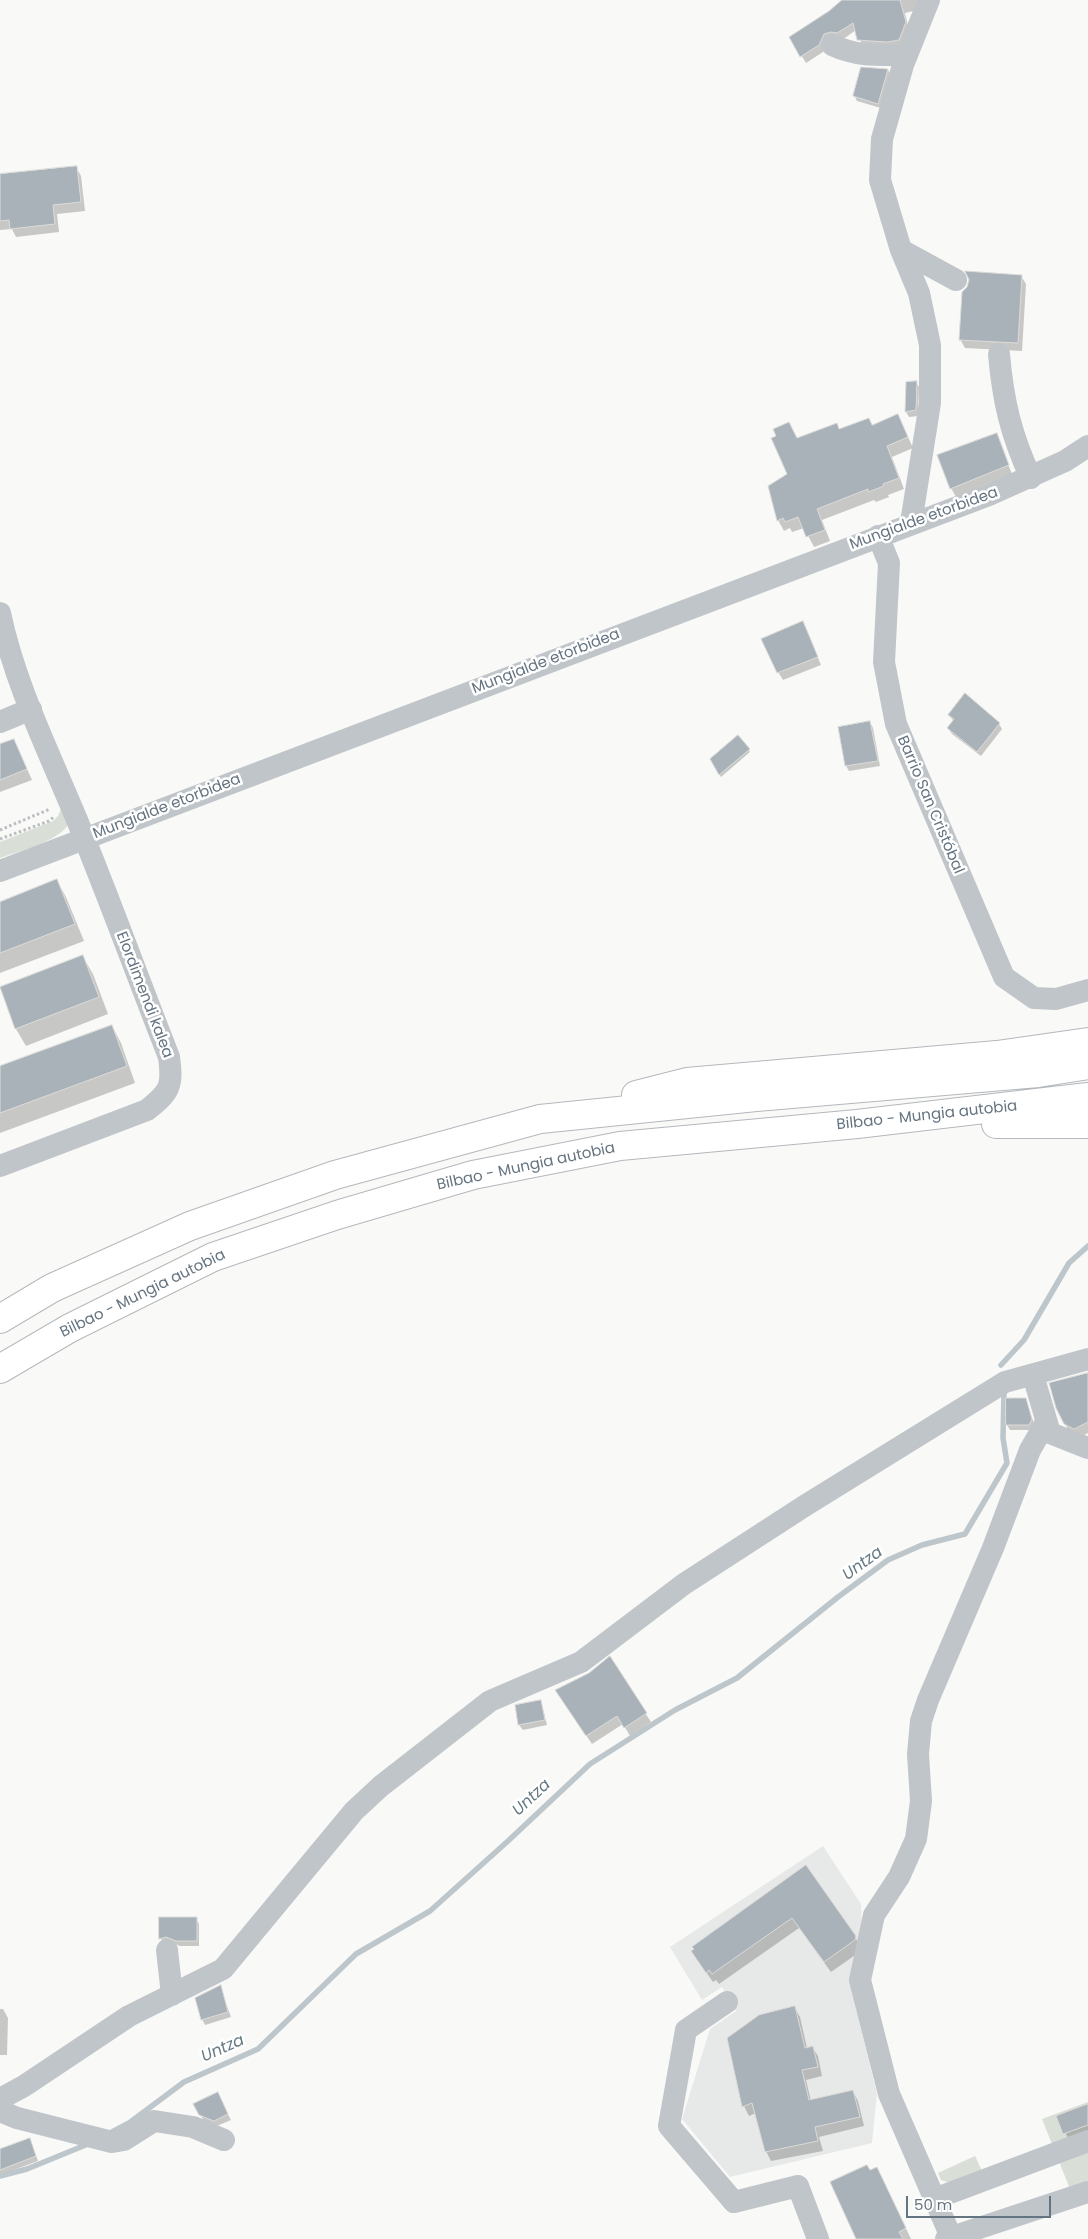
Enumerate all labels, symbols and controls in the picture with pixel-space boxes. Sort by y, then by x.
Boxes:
street label: Mungialde etorbidea [847,484,1001,554]
street label: Mungialde etorbidea [470,626,622,698]
street label: Barrio San Cristóbal [893,733,967,877]
street label: Mungialde etorbidea [91,771,243,843]
street label: Elordimendi kalea [112,929,176,1061]
street label: Bilbao - Mungia autobia [836,1098,1018,1134]
street label: Bilbao - Mungia autobia [435,1139,617,1195]
street label: Bilbao - Mungia autobia [57,1246,229,1342]
water label: Untza [839,1543,887,1585]
water label: Untza [509,1776,555,1820]
water label: Untza [199,2031,247,2067]
scale bar [908,2186,1053,2218]
text: 50 m [914,2194,952,2215]

